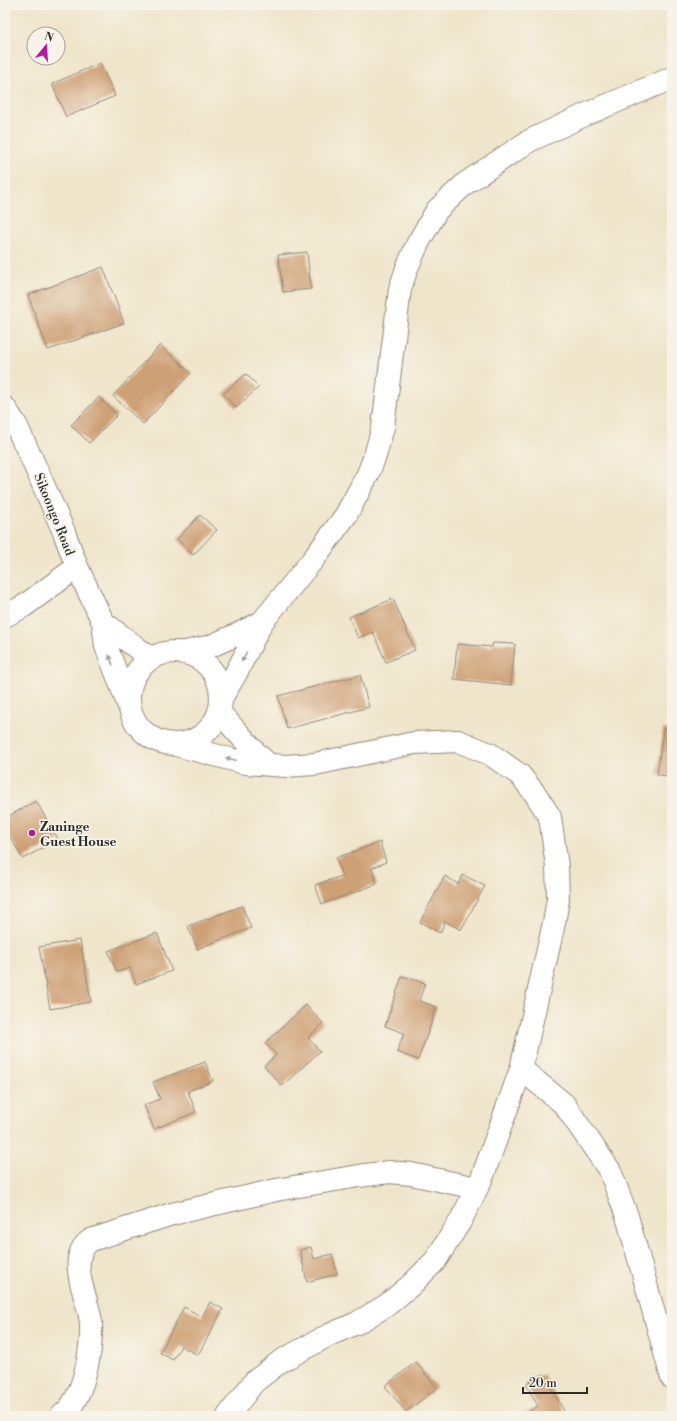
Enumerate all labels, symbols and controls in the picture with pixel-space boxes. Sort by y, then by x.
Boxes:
north arrow [26,26,66,66]
text: N [42,29,55,46]
street label: Sikoongo Road [30,471,78,559]
one-way arrow [241,651,247,662]
one-way arrow [108,653,114,665]
one-way arrow [224,756,237,762]
place label: Zaninge Guest House [40,819,117,850]
marker: Zaninge Guest House [27,828,37,838]
scale bar [523,1369,587,1395]
text: 20 m [529,1376,557,1391]

